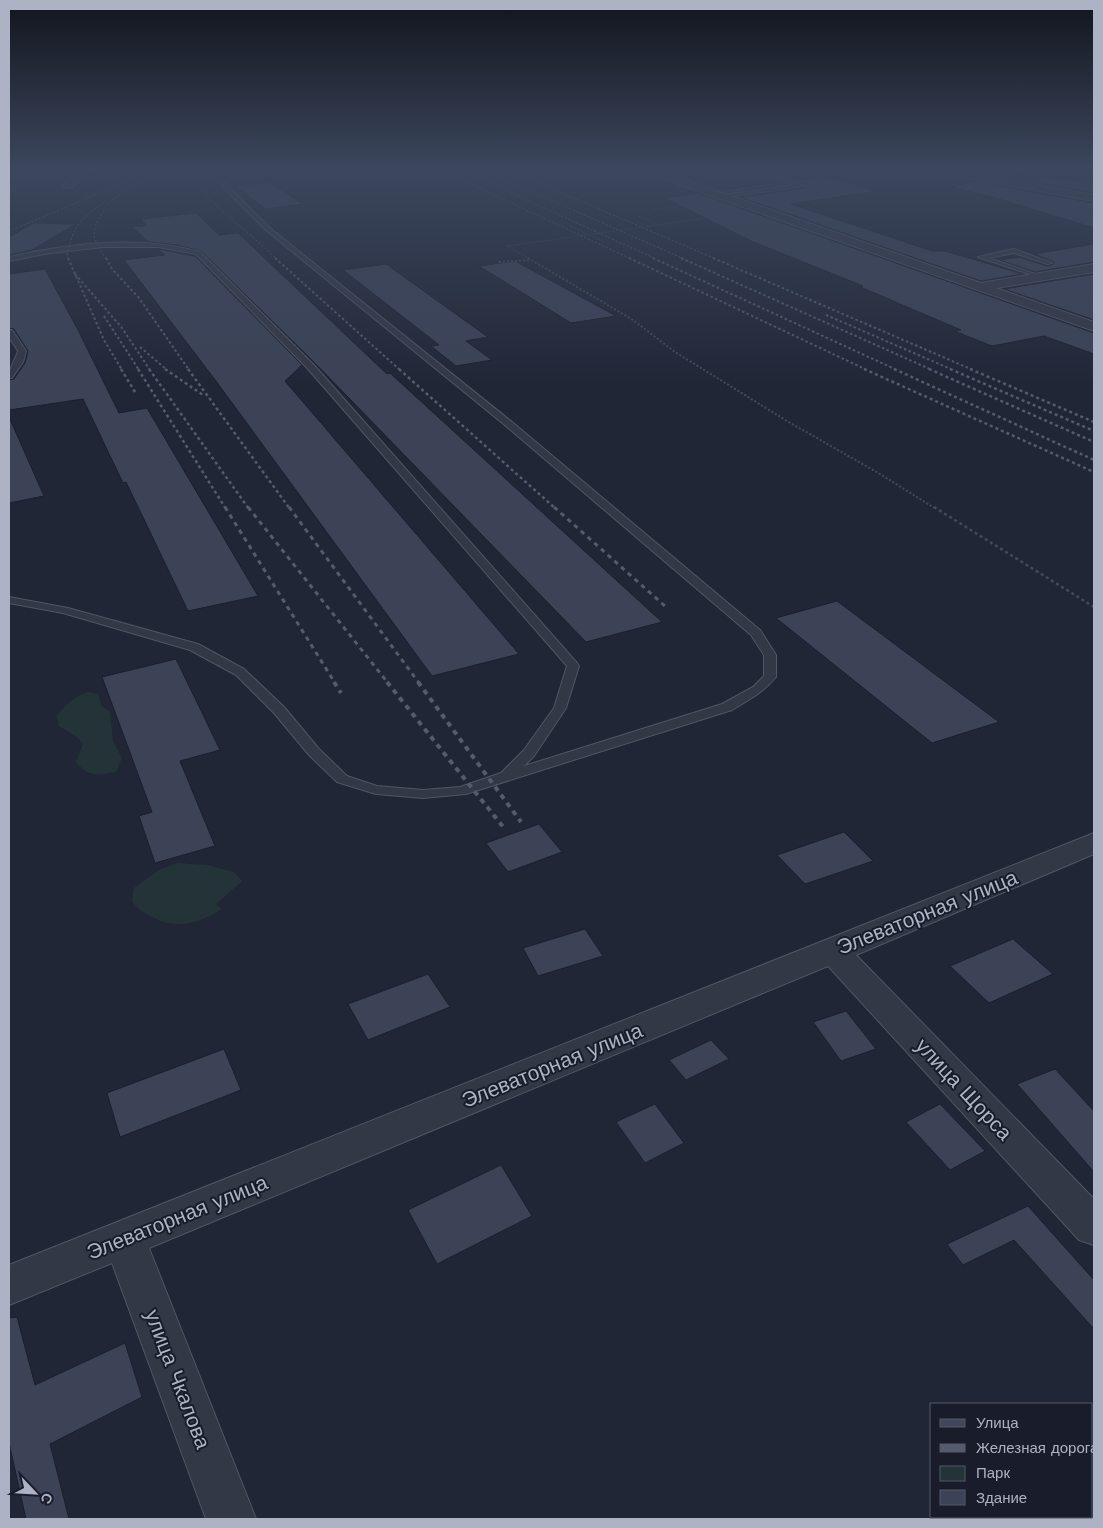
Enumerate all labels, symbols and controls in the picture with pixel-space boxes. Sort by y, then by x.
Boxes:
street label: Элеваторная улица [833,864,1021,960]
street label: Элеваторная улица [458,1017,646,1113]
street label: улица Щорса [910,1033,1018,1145]
street label: Элеваторная улица [83,1169,271,1265]
street label: улица Чкалова [140,1306,216,1452]
legend [930,1403,1093,1518]
text: Улица [976,1414,1019,1432]
text: Железная дорога [976,1439,1099,1457]
text: Парк [976,1464,1010,1482]
north arrow [10,1468,60,1518]
text: Здание [976,1489,1027,1507]
text: С [37,1491,56,1506]

